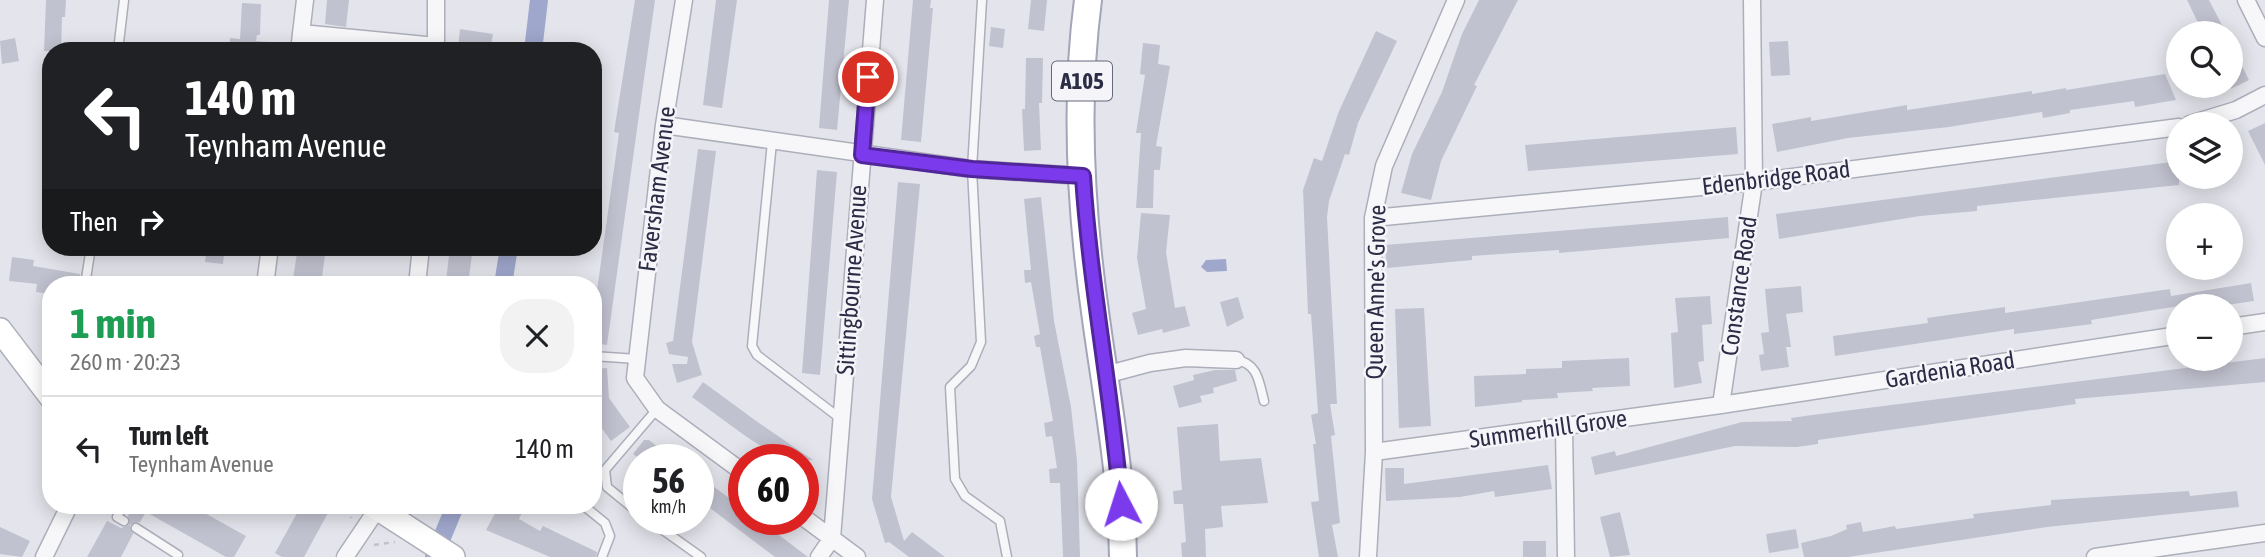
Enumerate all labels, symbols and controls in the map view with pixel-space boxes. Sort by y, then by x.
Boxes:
map controls [2166,21,2243,371]
button: search [2166,21,2243,98]
pin [838,47,898,107]
icon: arrive [849,58,887,96]
road number: A105 [1052,61,1112,100]
text: 140 m [185,69,296,125]
icon: left [70,70,161,161]
street label: Faversham Avenue [633,105,680,273]
button: layers [2166,112,2243,189]
text: Teynham Avenue [185,127,386,164]
street label: Edenbridge Road [1700,155,1852,200]
street label: Sittingbourne Avenue [831,184,872,376]
icon: right [132,203,170,241]
button: + [2166,203,2243,280]
street label: Queen Anne's Grove [1360,205,1391,379]
text: Then [70,207,118,237]
street label: Constance Road [1715,214,1762,358]
button: − [2166,294,2243,371]
text: 1 min [70,299,156,347]
button: close [500,299,574,373]
street label: Gardenia Road [1883,346,2017,393]
text: 260 m · 20:23 [70,349,181,375]
street label: Summerhill Grove [1467,404,1628,453]
text: Turn left [129,421,209,451]
icon: left [70,430,108,468]
text: 140 m [515,434,574,464]
speed limit sign: 60 [728,444,819,535]
text: Teynham Avenue [129,451,274,477]
text: 56 [652,460,685,500]
position arrow [1084,467,1158,541]
text: km/h [651,496,686,517]

